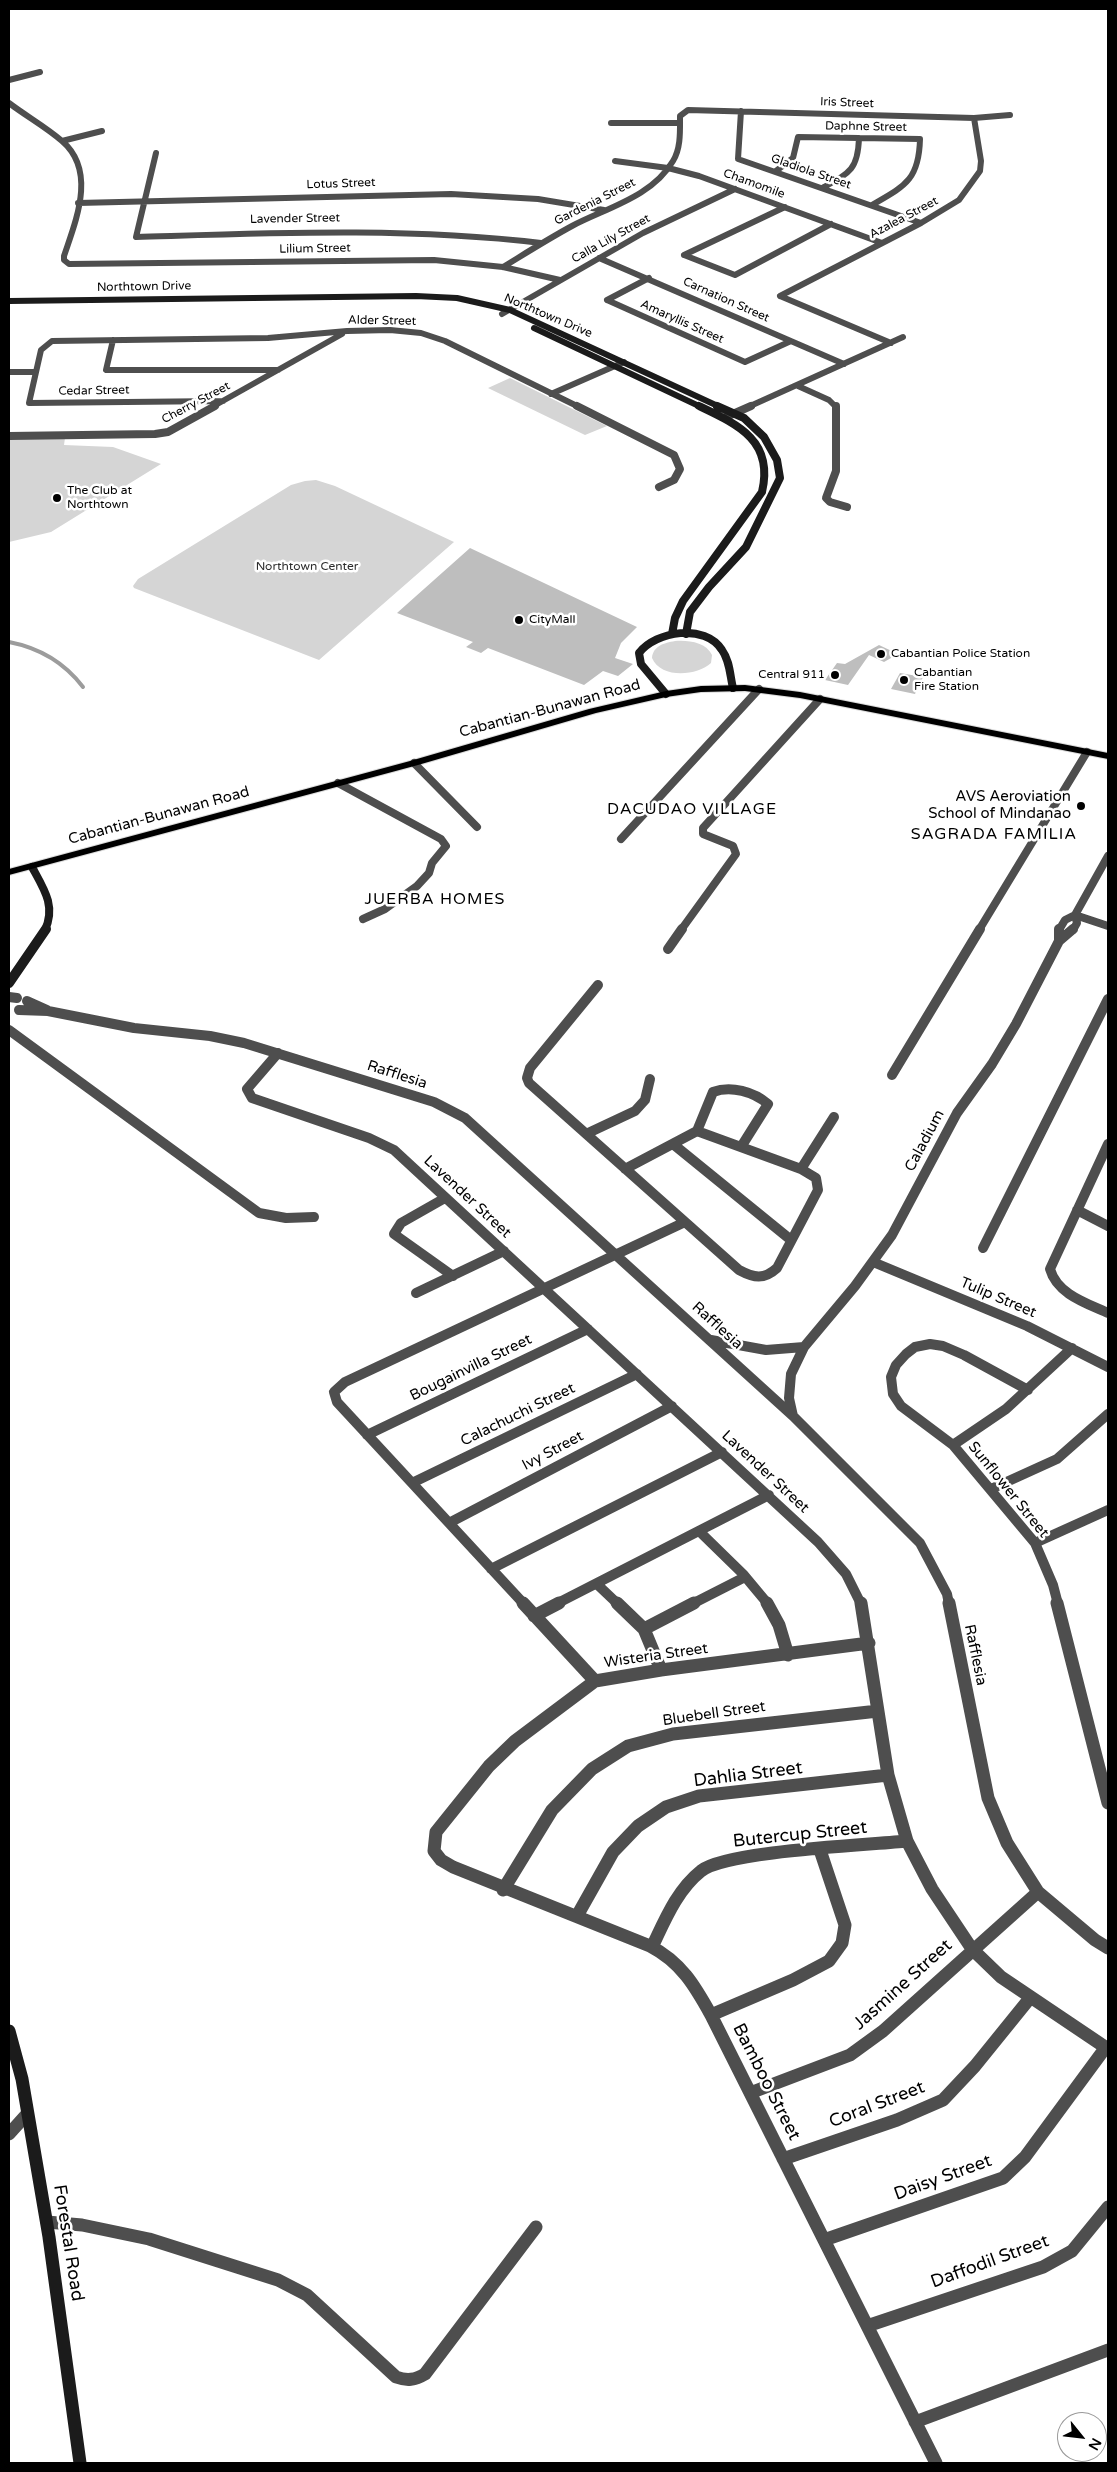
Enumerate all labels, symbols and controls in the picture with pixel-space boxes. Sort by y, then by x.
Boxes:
street label: Iris Street [820,95,874,111]
street label: Daphne Street [825,119,907,135]
street label: Gladiola Street [769,152,853,192]
street label: Chamomile [721,166,787,202]
street label: Gardenia Street [552,175,638,229]
street label: Lotus Street [306,176,376,192]
street label: Azalea Street [867,194,941,242]
street label: Lavender Street [250,211,340,227]
street label: Calla Lily Street [569,211,653,267]
street label: Lilium Street [279,241,351,257]
street label: Carnation Street [681,274,771,326]
street label: Northtown Drive [97,279,191,295]
street label: Northtown Drive [502,291,594,341]
street label: Amaryllis Street [638,297,726,347]
street label: Alder Street [348,313,416,329]
street label: Cherry Street [159,379,233,427]
street label: Cedar Street [58,383,130,399]
place label: The Club at Northtown [67,484,132,512]
marker: The Club at Northtown [51,492,63,504]
park label: Northtown Center [256,560,358,574]
place label: CityMall [529,613,575,627]
marker: CityMall [513,614,525,626]
place label: Cabantian Police Station [891,647,1030,661]
marker: Cabantian Police Station [875,648,887,660]
place label: Cabantian Fire Station [914,666,979,694]
place label: Central 911 [758,668,825,682]
marker: Central 911 [829,669,841,681]
marker: Cabantian Fire Station [898,674,910,686]
street label: Cabantian-Bunawan Road [458,676,642,742]
street label: Cabantian-Bunawan Road [67,783,251,849]
place label: AVS Aeroviation School of Mindanao [928,788,1071,823]
district label: DACUDAO VILLAGE [605,800,779,820]
marker: AVS Aeroviation School of Mindanao [1075,800,1087,812]
district label: SAGRADA FAMILIA [909,825,1079,845]
district label: JUERBA HOMES [363,890,507,910]
street label: Rafflesia [365,1057,429,1093]
street label: Caladium [901,1107,949,1175]
street label: Lavender Street [420,1152,514,1242]
street label: Tulip Street [957,1274,1039,1322]
street label: Rafflesia [688,1298,746,1354]
street label: Bougainvilla Street [407,1331,535,1405]
street label: Calachuchi Street [458,1380,578,1450]
street label: Ivy Street [519,1427,587,1475]
street label: Lavender Street [718,1427,812,1517]
street label: Sunflower Street [964,1438,1052,1542]
street label: Rafflesia [960,1623,990,1687]
street label: Wisteria Street [603,1640,709,1672]
street label: Bluebell Street [661,1698,767,1730]
street label: Dahlia Street [692,1758,804,1792]
street label: Butercup Street [732,1817,868,1853]
street label: Jasmine Street [849,1935,957,2035]
street label: Bamboo Street [727,2020,805,2144]
street label: Coral Street [826,2077,928,2133]
street label: Daisy Street [891,2150,995,2206]
street label: Forestal Road [48,2183,88,2303]
street label: Daffodil Street [928,2231,1052,2293]
north arrow [1057,2412,1107,2462]
text: N [1085,2435,1105,2453]

